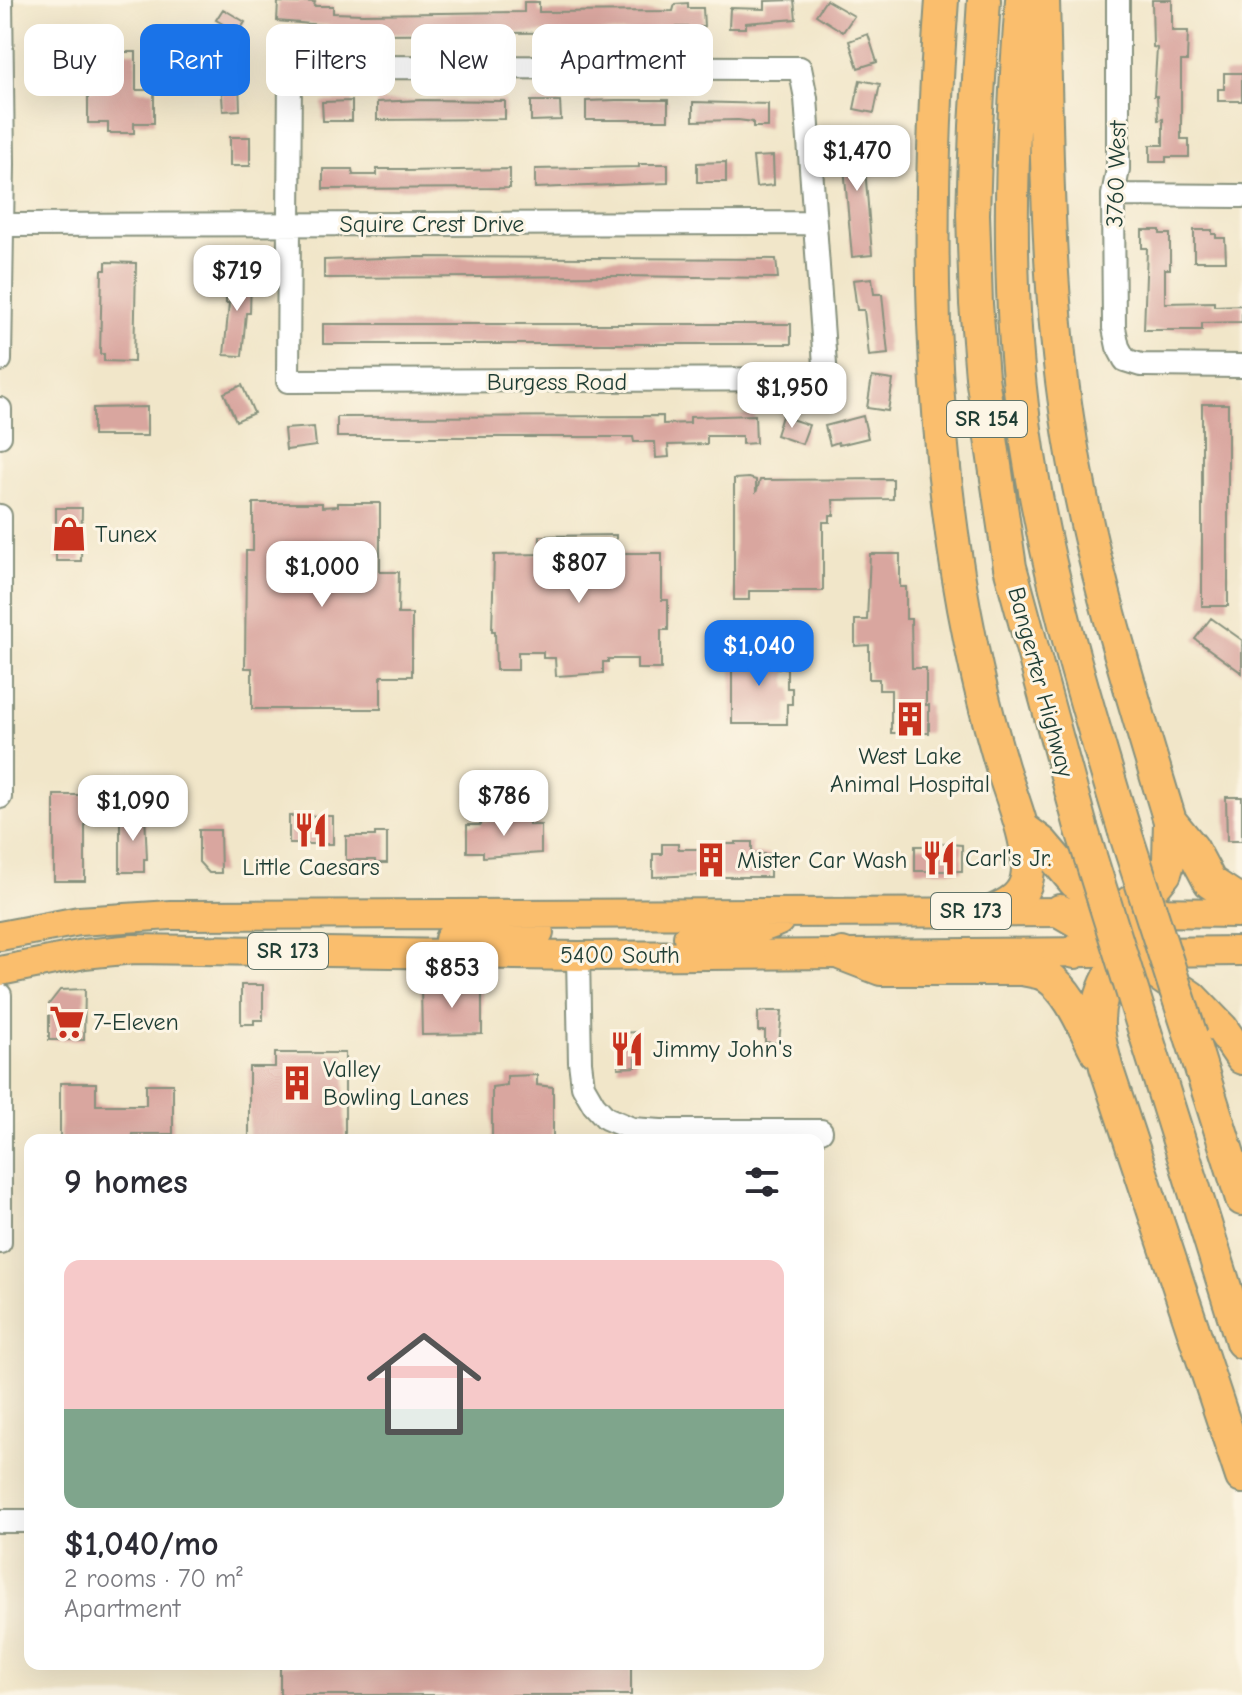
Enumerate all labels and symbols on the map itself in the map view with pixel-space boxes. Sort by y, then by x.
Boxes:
street label: 3760 West [1100,119,1132,228]
pin: $1,470 [792,125,922,193]
street label: Squire Crest Drive [340,210,524,238]
pin: $719 [190,245,284,313]
pin: $1,950 [727,362,857,430]
street label: Burgess Road [487,368,627,396]
road number: SR 154 [947,401,1027,437]
shop icon: Tunex [50,515,88,553]
place label: Tunex [95,520,157,548]
pin: $807 [532,537,626,605]
pin: $1,000 [257,541,387,609]
street label: Bangerter Highway [1002,584,1080,781]
pin: $1,040 [694,620,824,688]
building icon: West Lake Animal Hospital [891,700,929,738]
place label: West Lake Animal Hospital [830,742,990,798]
pin: $786 [457,770,551,838]
pin: $1,090 [68,775,198,843]
restaurant icon: Little Caesars [292,811,330,849]
restaurant icon: Carl's Jr. [920,839,958,877]
building icon: Mister Car Wash [692,841,730,879]
place label: Carl's Jr. [965,844,1051,872]
place label: Mister Car Wash [737,846,907,874]
place label: Little Caesars [242,853,380,881]
road number: SR 173 [931,893,1011,929]
road number: SR 173 [248,933,328,969]
street label: 5400 South [560,941,680,969]
pin: $853 [405,942,499,1010]
supermarket icon: 7-Eleven [48,1003,86,1041]
place label: 7-Eleven [93,1008,179,1036]
restaurant icon: Jimmy John's [608,1030,646,1068]
place label: Jimmy John's [653,1035,792,1063]
place label: Valley Bowling Lanes [323,1055,469,1111]
building icon: Valley Bowling Lanes [278,1064,316,1102]

